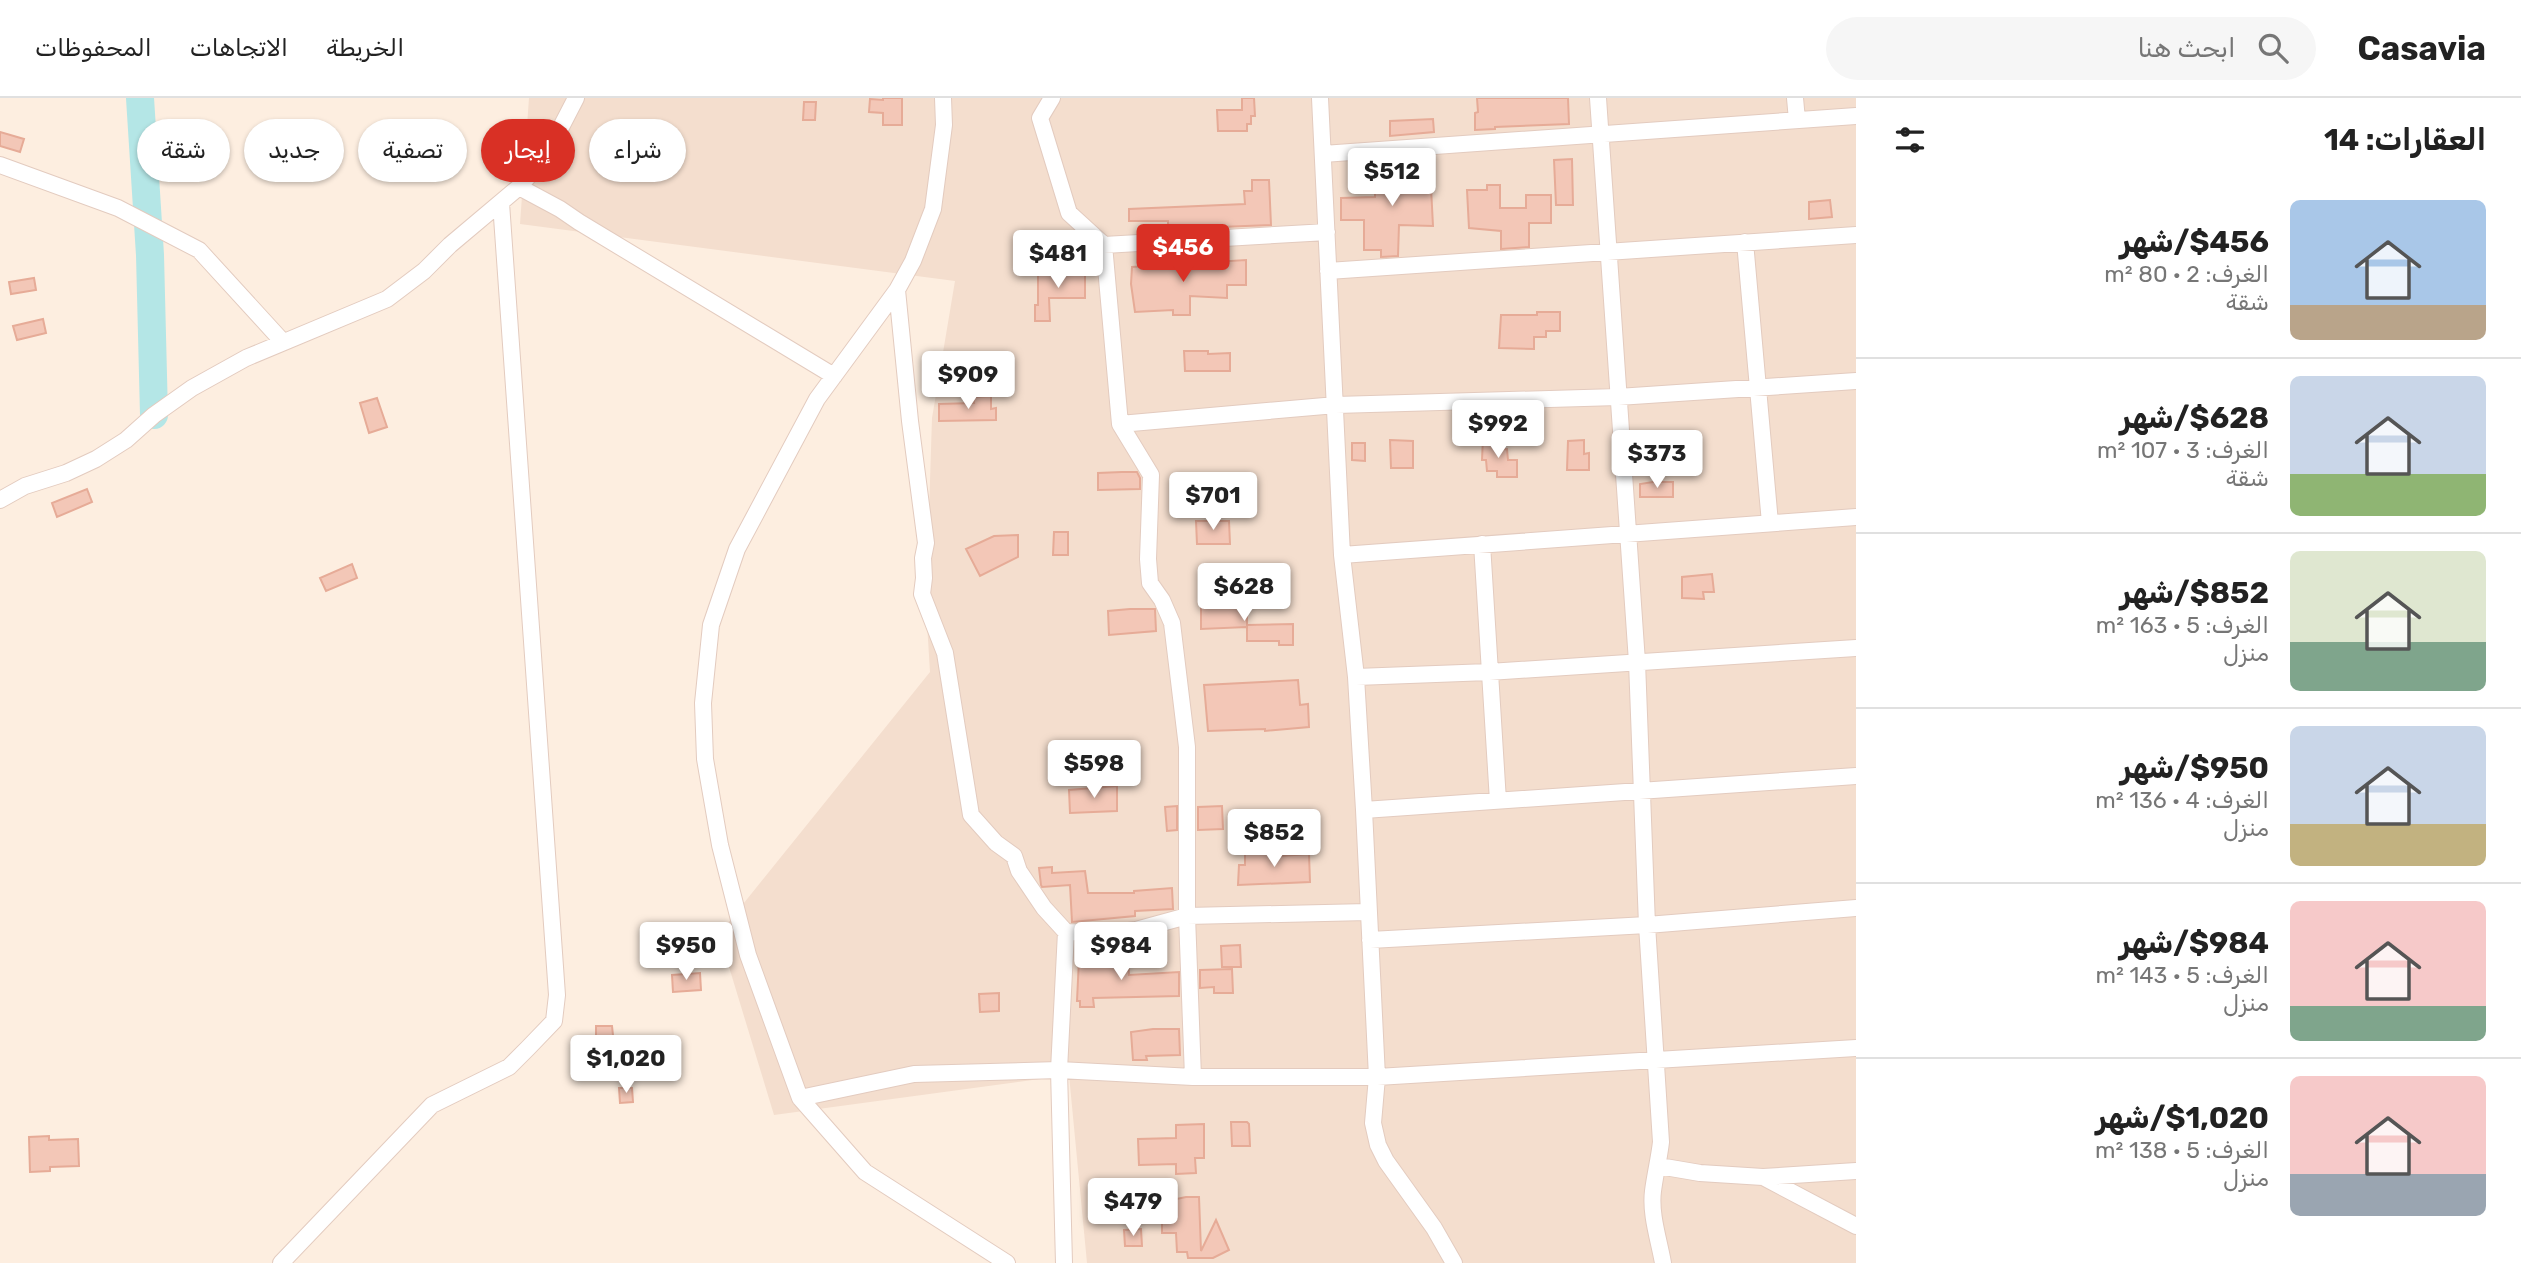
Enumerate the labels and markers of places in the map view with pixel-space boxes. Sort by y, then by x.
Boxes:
pin: $512 [1351,148,1433,208]
pin: $456 [1142,225,1224,284]
pin: $481 [1017,230,1099,290]
pin: $909 [927,352,1009,411]
pin: $992 [1457,400,1539,460]
pin: $373 [1616,430,1698,490]
pin: $701 [1172,472,1254,532]
pin: $628 [1203,564,1285,623]
pin: $598 [1053,740,1135,800]
pin: $852 [1233,810,1315,869]
pin: $950 [645,922,727,982]
pin: $984 [1080,922,1162,982]
pin: $1,020 [569,1035,683,1095]
pin: $479 [1092,1178,1174,1238]

